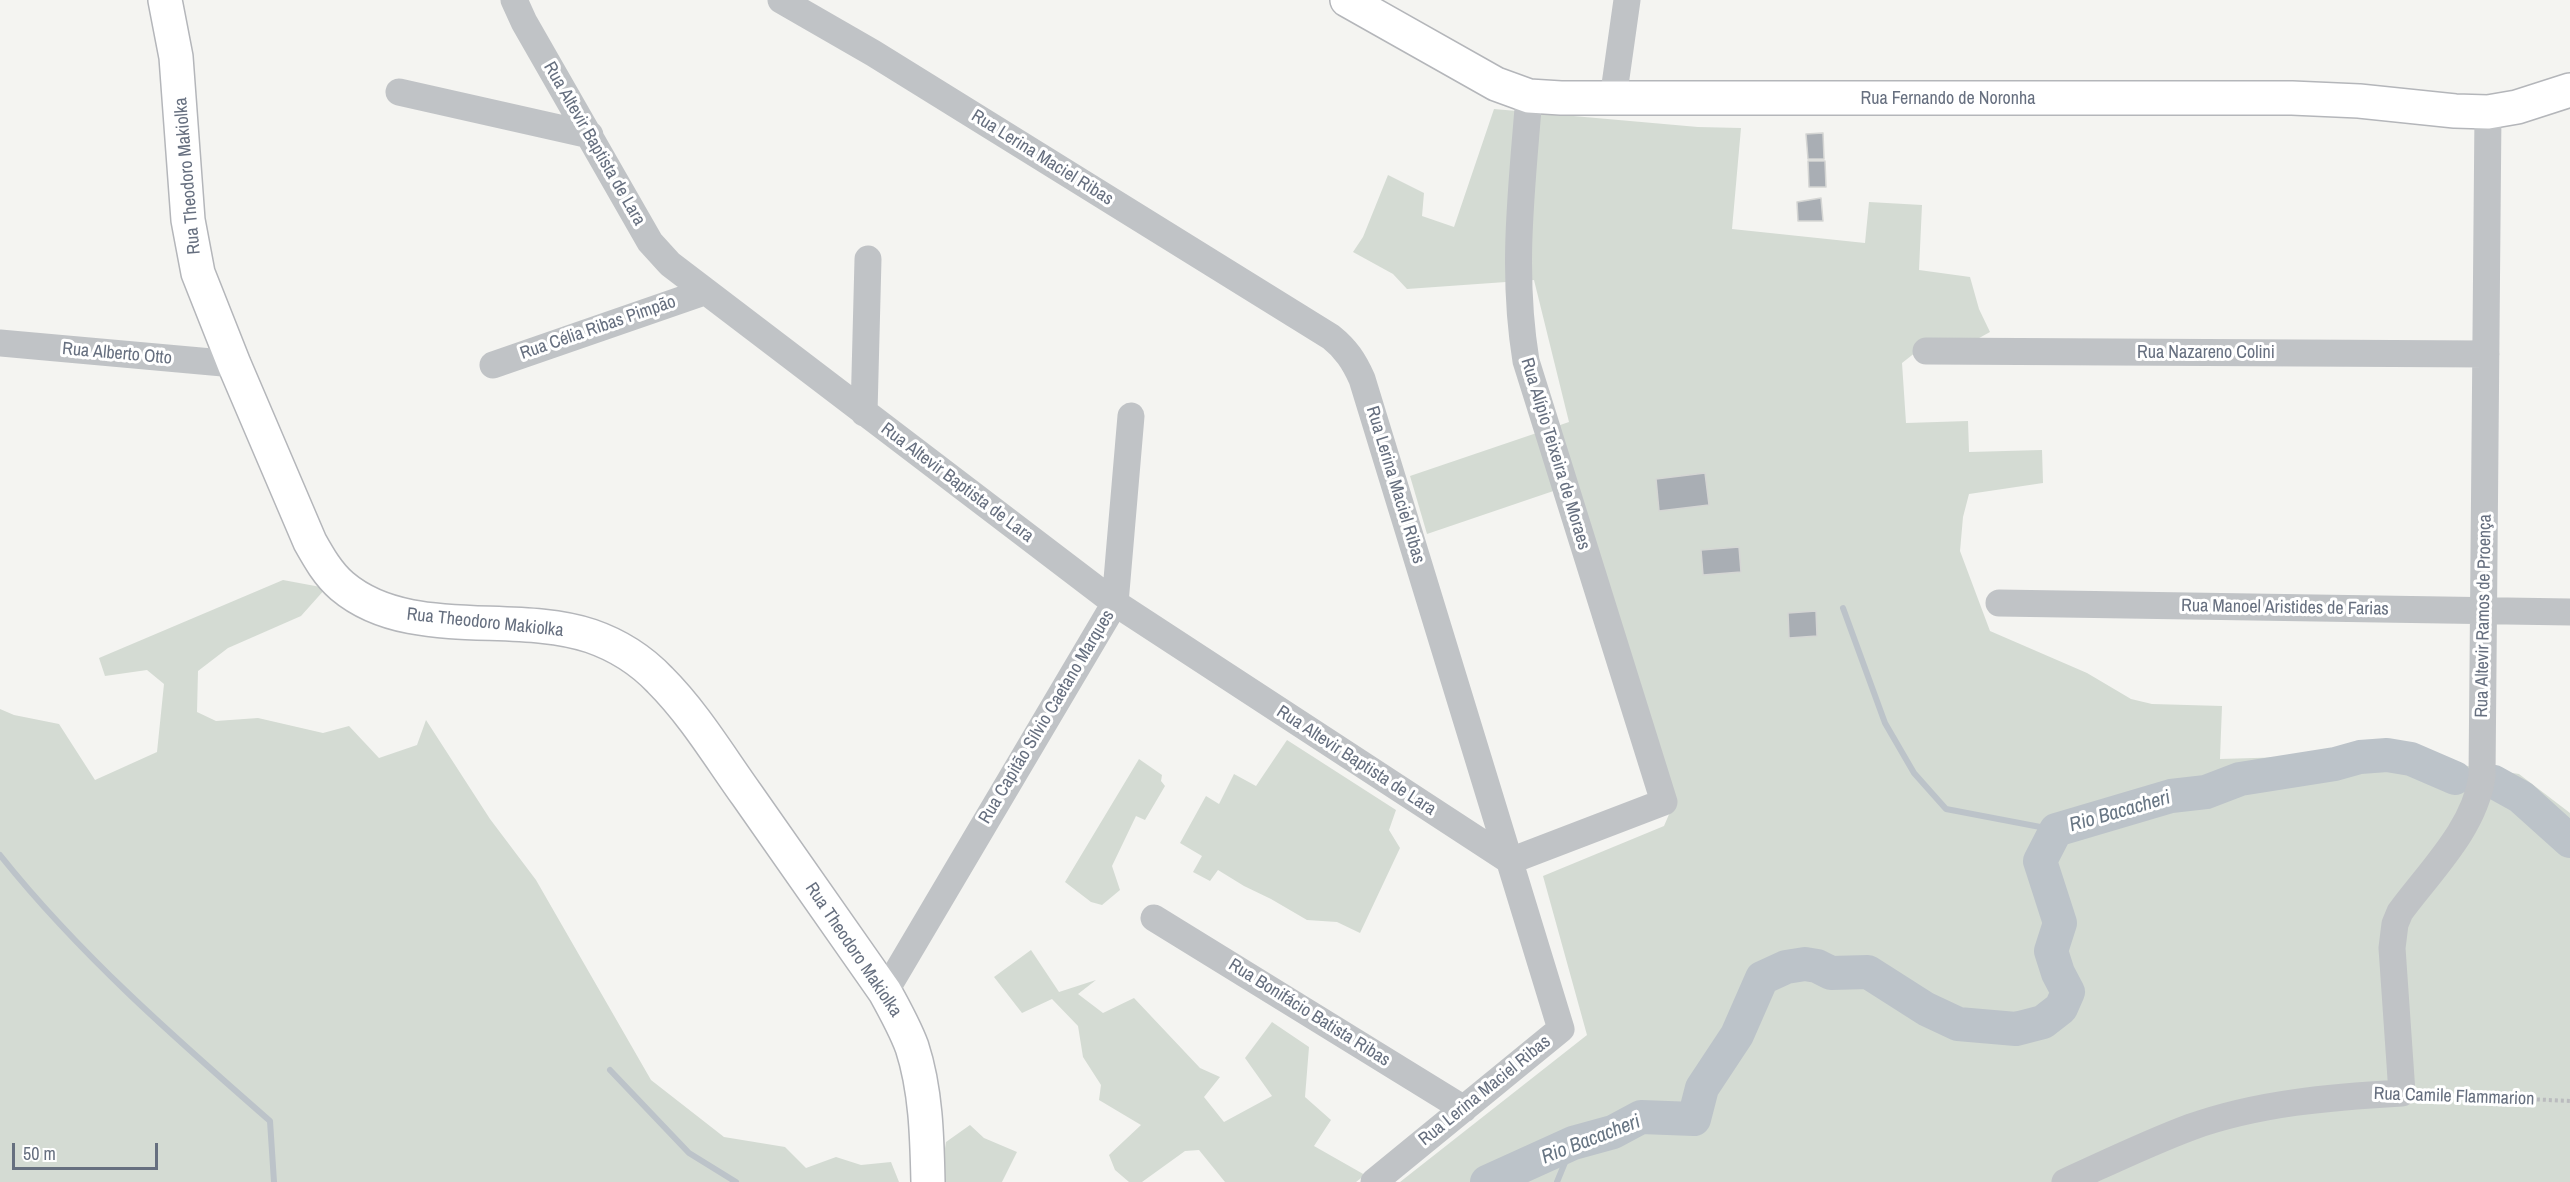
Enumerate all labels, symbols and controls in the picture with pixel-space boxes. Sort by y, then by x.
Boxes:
street label: Rua Altevir Baptista de Lara [538,58,650,230]
street label: Rua Fernando de Noronha [1861,88,2035,110]
street label: Rua Theodoro Makiolka [170,97,206,255]
street label: Rua Lerina Maciel Ribas [967,106,1117,210]
street label: Rua Célia Ribas Pimpão [517,291,679,365]
street label: Rua Alberto Otto [61,338,173,370]
street label: Rua Nazareno Colini [2137,342,2275,364]
street label: Rua Alípio Teixeira de Moraes [1516,356,1594,552]
street label: Rua Lerina Maciel Ribas [1361,404,1429,566]
street label: Rua Altevir Baptista de Lara [876,419,1038,547]
street label: Rua Altevir Ramos de Proença [2471,514,2497,718]
street label: Rua Manoel Aristides de Farias [2181,595,2389,621]
street label: Rua Theodoro Makiolka [406,604,564,642]
street label: Rua Capitão Sílvio Caetano Marques [975,606,1119,828]
street label: Rua Altevir Baptista de Lara [1272,701,1440,821]
water label: Rio Bacacheri [2067,786,2173,838]
street label: Rua Theodoro Makiolka [800,879,906,1021]
street label: Rua Bonifácio Batista Ribas [1224,954,1394,1072]
street label: Rua Lerina Maciel Ribas [1415,1031,1555,1151]
street label: Rua Camile Flammarion [2373,1083,2535,1111]
water label: Rio Bacacheri [1538,1110,1644,1170]
scale bar [15,1131,160,1169]
text: 50 m [23,1141,56,1166]

